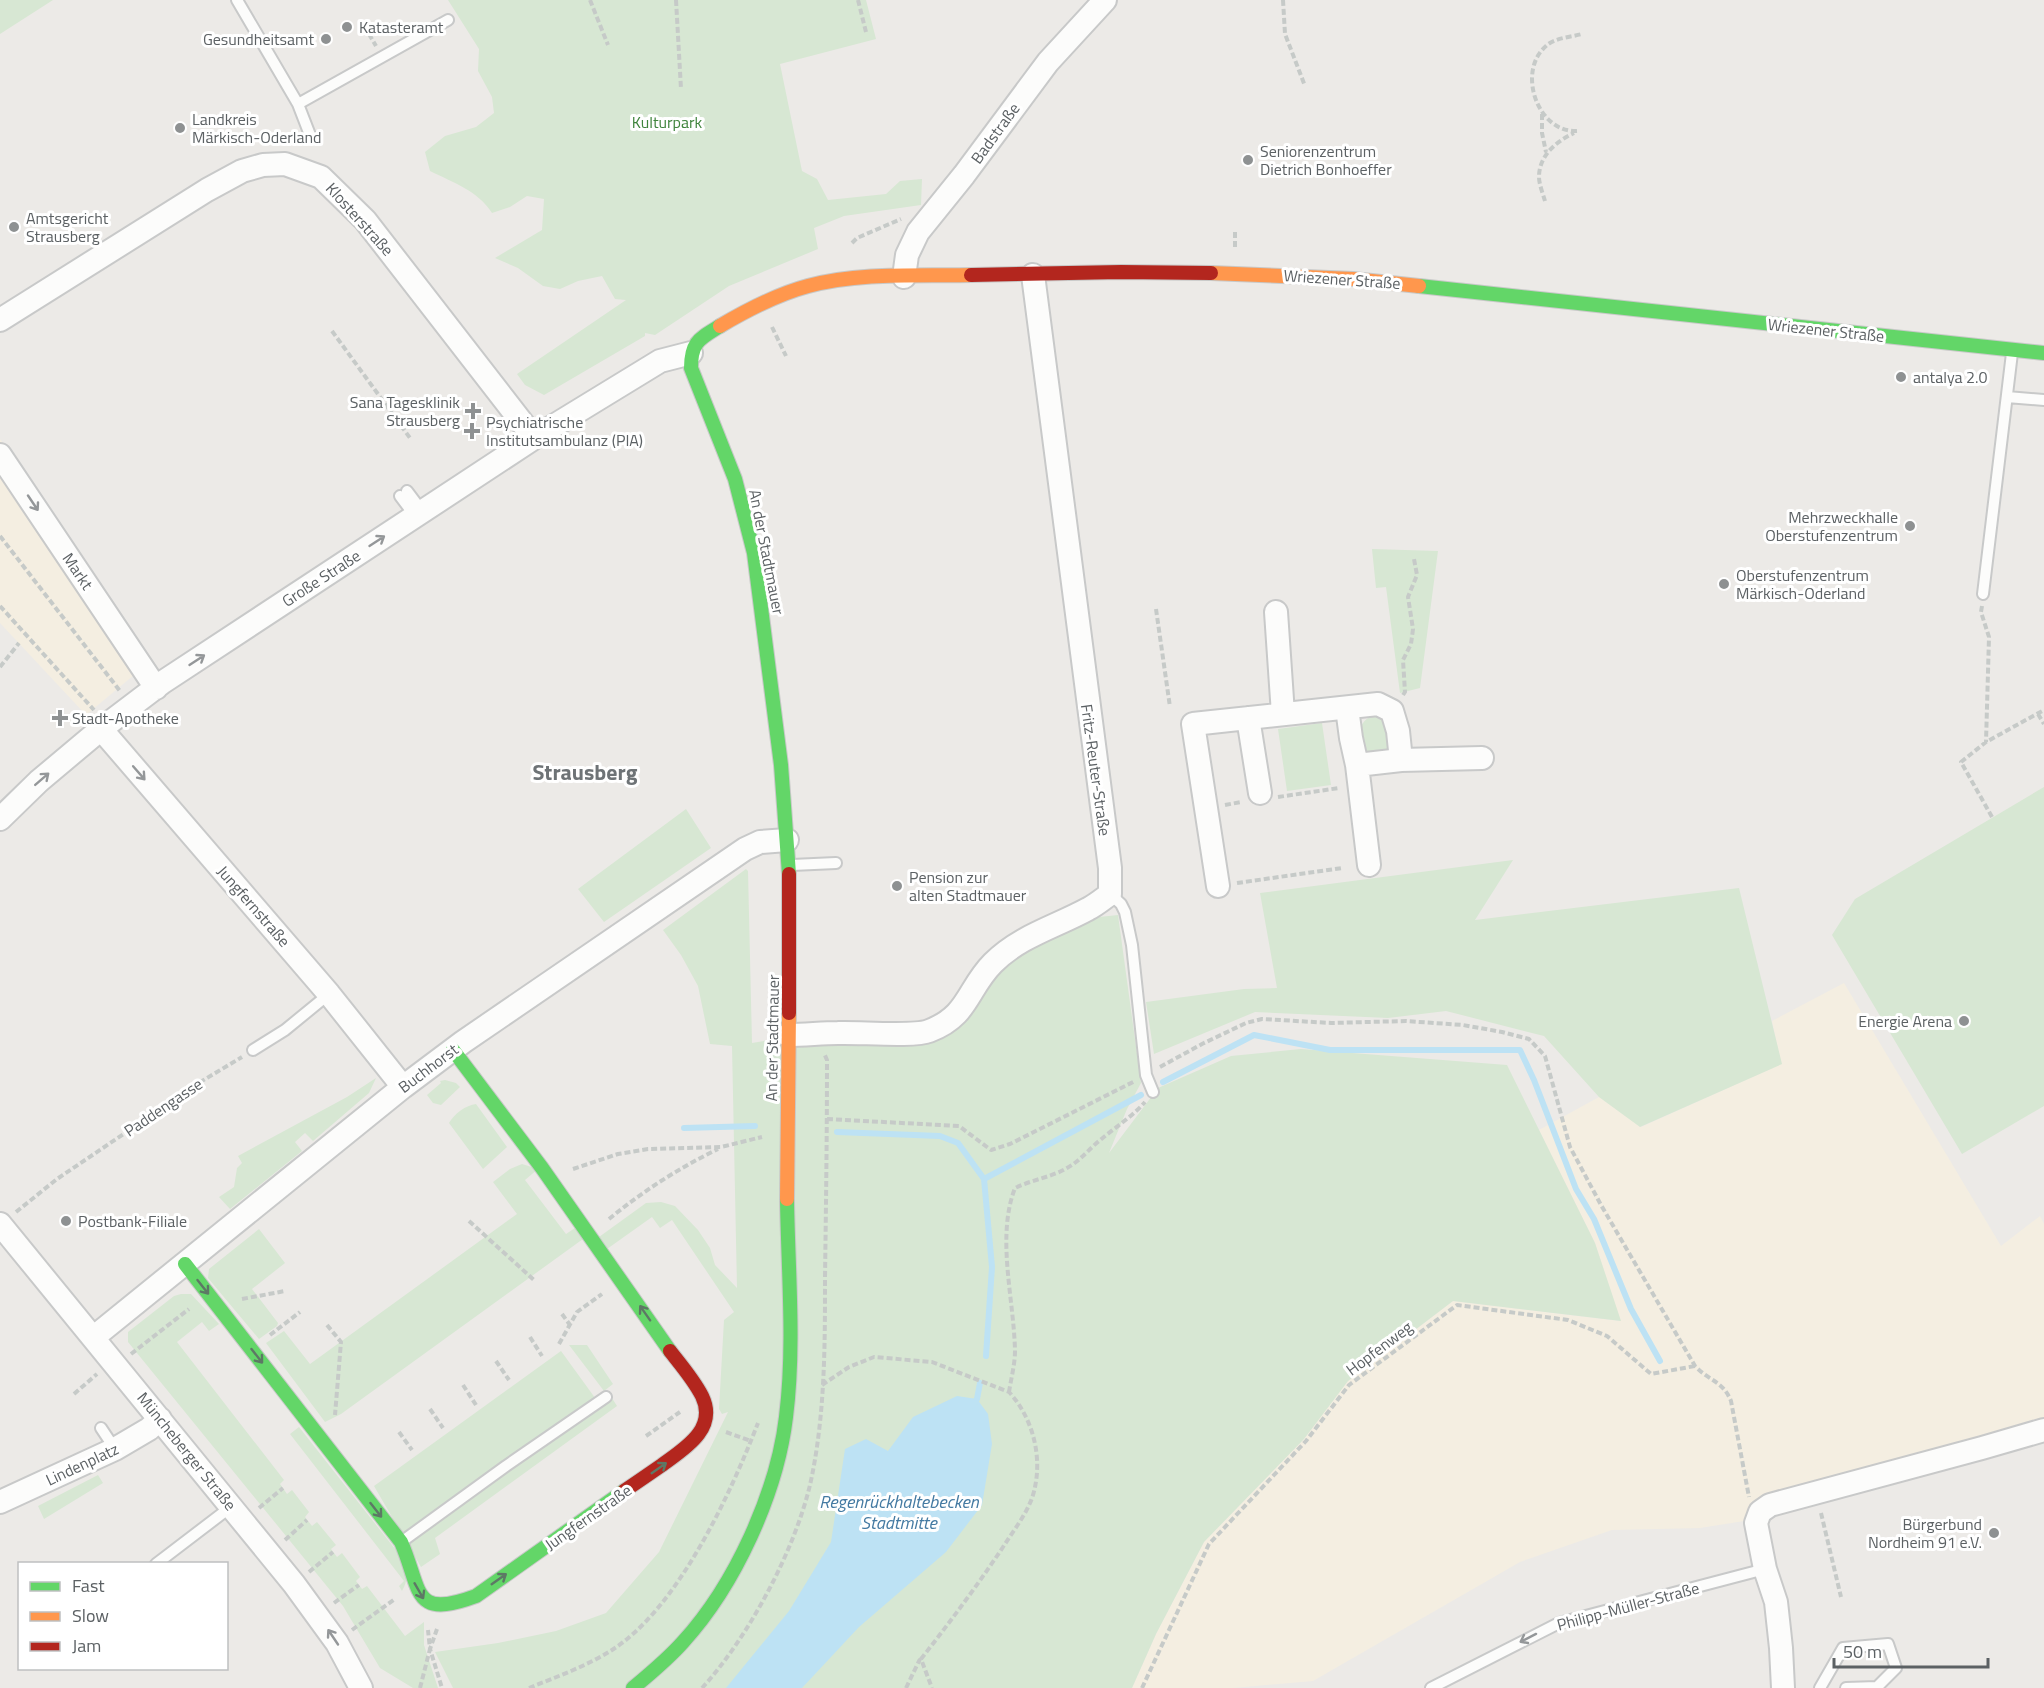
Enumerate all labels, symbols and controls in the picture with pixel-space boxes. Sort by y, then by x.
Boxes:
place label: Katasteramt [359,15,444,39]
marker: Katasteramt [340,20,354,34]
place label: Gesundheitsamt [203,27,314,51]
marker: Gesundheitsamt [319,32,333,46]
street label: Badstraße [965,98,1025,168]
place label: Landkreis Märkisch-Oderland [192,107,322,149]
park label: Kulturpark [632,110,703,134]
marker: Landkreis Märkisch-Oderland [173,121,187,135]
place label: Seniorenzentrum Dietrich Bonhoeffer [1260,139,1392,181]
marker: Seniorenzentrum Dietrich Bonhoeffer [1241,153,1255,167]
street label: Klosterstraße [320,177,400,261]
place label: Amtsgericht Strausberg [26,206,109,248]
marker: Amtsgericht Strausberg [7,220,21,234]
street label: Wriezener Straße [1283,263,1401,295]
street label: Wriezener Straße [1767,312,1885,348]
place label: antalya 2.0 [1913,365,1987,389]
marker: antalya 2.0 [1894,370,1908,384]
place label: Sana Tagesklinik Strausberg [350,390,460,432]
marker: Sana Tagesklinik Strausberg [464,402,482,420]
place label: Psychiatrische Institutsambulanz (PIA) [486,410,643,452]
marker: Psychiatrische Institutsambulanz (PIA) [463,422,481,440]
street label: An der Stadtmauer [743,487,791,617]
one-way arrow [26,495,39,512]
place label: Mehrzweckhalle Oberstufenzentrum [1765,505,1898,547]
marker: Mehrzweckhalle Oberstufenzentrum [1903,519,1917,533]
one-way arrow [368,535,385,547]
street label: Große Straße [277,544,365,612]
street label: Markt [57,548,99,595]
place label: Oberstufenzentrum Märkisch-Oderland [1736,563,1869,605]
marker: Oberstufenzentrum Märkisch-Oderland [1717,577,1731,591]
one-way arrow [188,654,204,666]
street label: Fritz-Reuter-Straße [1075,703,1117,837]
place label: Stadt-Apotheke [72,706,179,730]
marker: Stadt-Apotheke [53,711,67,725]
district label: Strausberg [533,755,638,789]
one-way arrow [132,765,146,780]
one-way arrow [34,772,50,785]
street label: Jungfernstraße [212,860,296,952]
place label: Pension zur alten Stadtmauer [909,865,1027,907]
marker: Pension zur alten Stadtmauer [890,879,904,893]
street label: An der Stadtmauer [759,974,785,1102]
place label: Energie Arena [1858,1009,1952,1033]
marker: Energie Arena [1957,1014,1971,1028]
street label: Buchhorst [393,1037,463,1099]
street label: Paddengasse [119,1072,207,1142]
place label: Postbank-Filiale [78,1209,187,1233]
marker: Postbank-Filiale [59,1214,73,1228]
one-way arrow [197,1278,210,1294]
one-way arrow [639,1305,651,1321]
street label: Hopfenweg [1341,1315,1417,1381]
one-way arrow [250,1347,263,1363]
street label: Müncheberger Straße [132,1387,242,1515]
street label: Lindenplatz [42,1437,122,1491]
one-way arrow [650,1462,667,1474]
street label: Jungfernstraße [540,1478,636,1556]
water label: Regenrückhaltebecken Stadtmitte [819,1488,980,1536]
one-way arrow [370,1502,383,1518]
place label: Bürgerbund Nordheim 91 e.V. [1868,1512,1982,1554]
marker: Bürgerbund Nordheim 91 e.V. [1987,1526,2001,1540]
legend [18,1562,228,1670]
text: Fast [72,1572,105,1599]
one-way arrow [491,1573,507,1586]
street label: Philipp-Müller-Straße [1554,1575,1702,1637]
one-way arrow [413,1582,425,1599]
text: Slow [72,1602,109,1629]
one-way arrow [327,1629,339,1646]
scale bar [1834,1631,1988,1669]
text: Jam [72,1632,101,1659]
one-way arrow [1520,1633,1538,1644]
text: 50 m [1843,1638,1882,1665]

